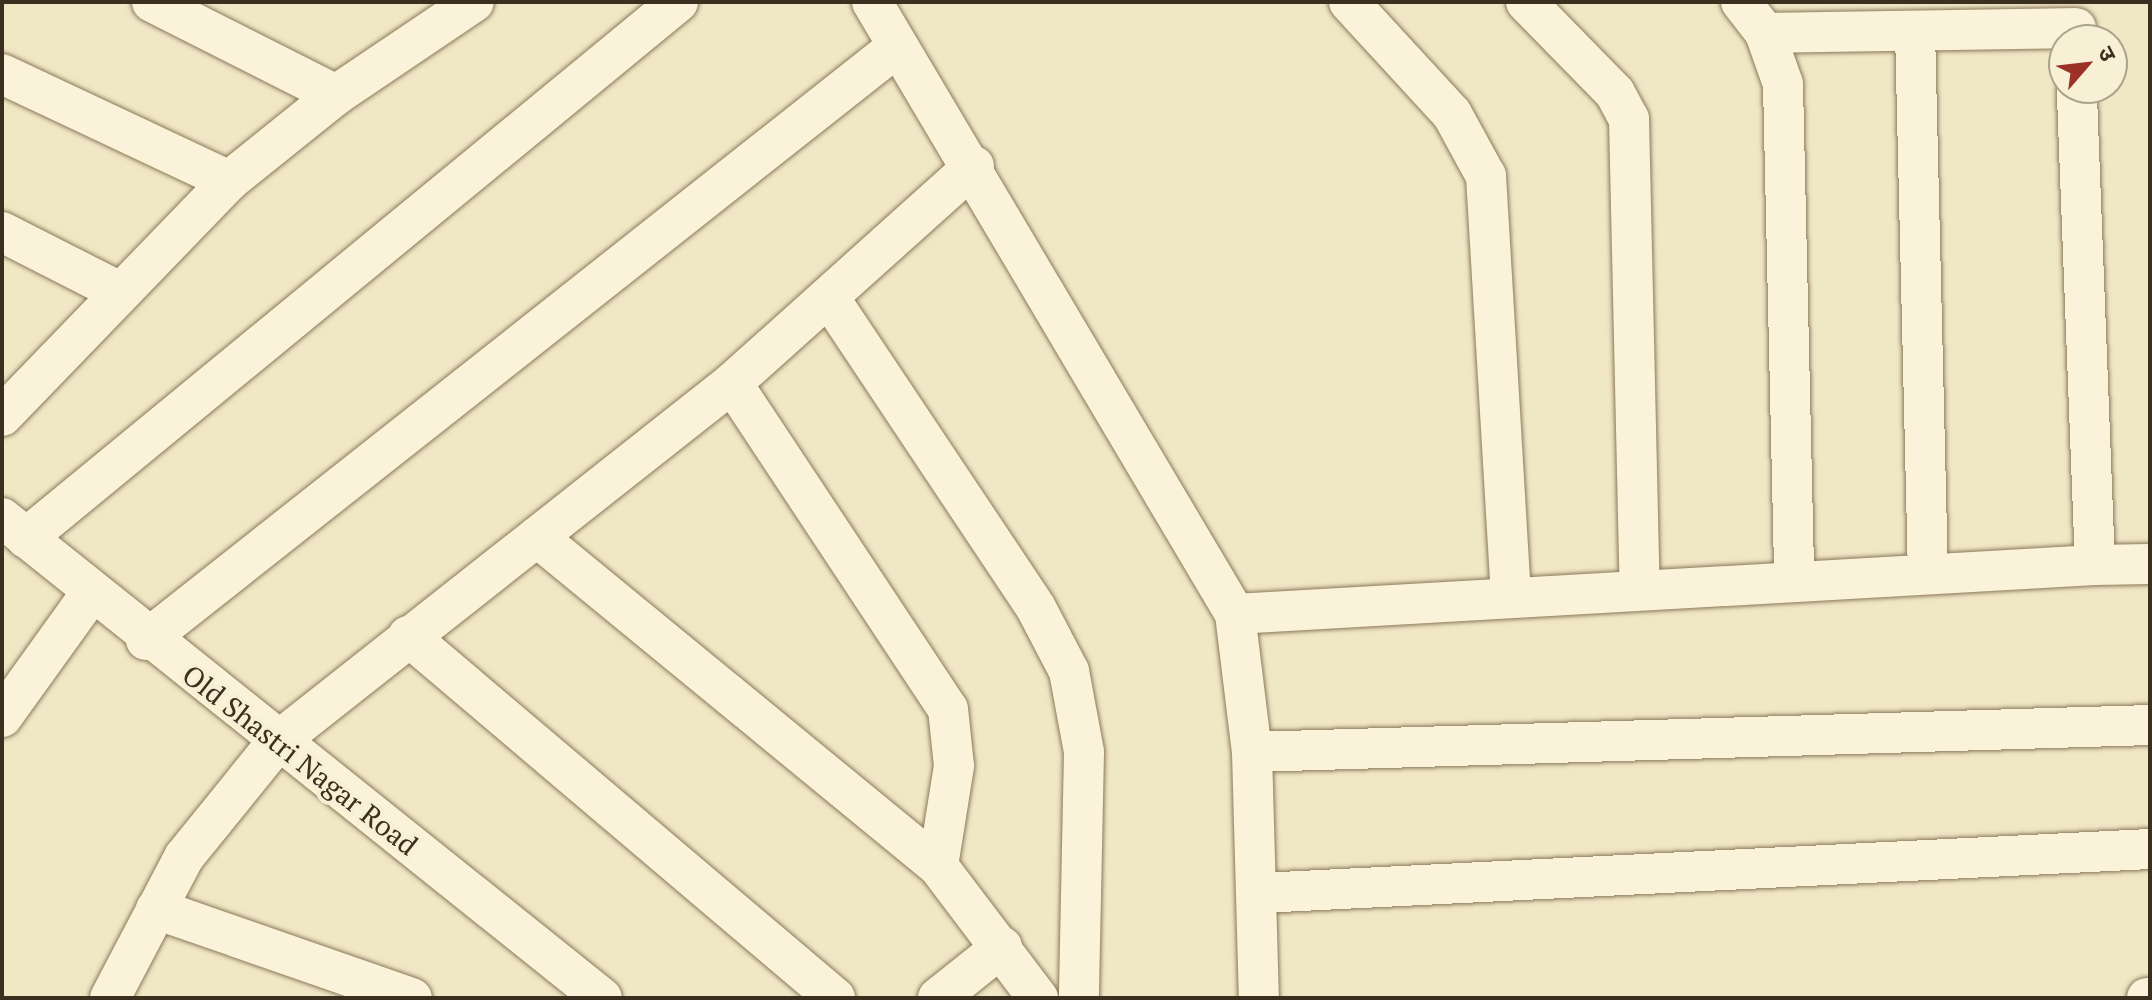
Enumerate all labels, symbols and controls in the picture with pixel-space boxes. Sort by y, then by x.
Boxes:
north arrow [2048,24,2128,104]
text: उ [2092,41,2124,66]
street label: Old Shastri Nagar Road [176,658,424,862]

